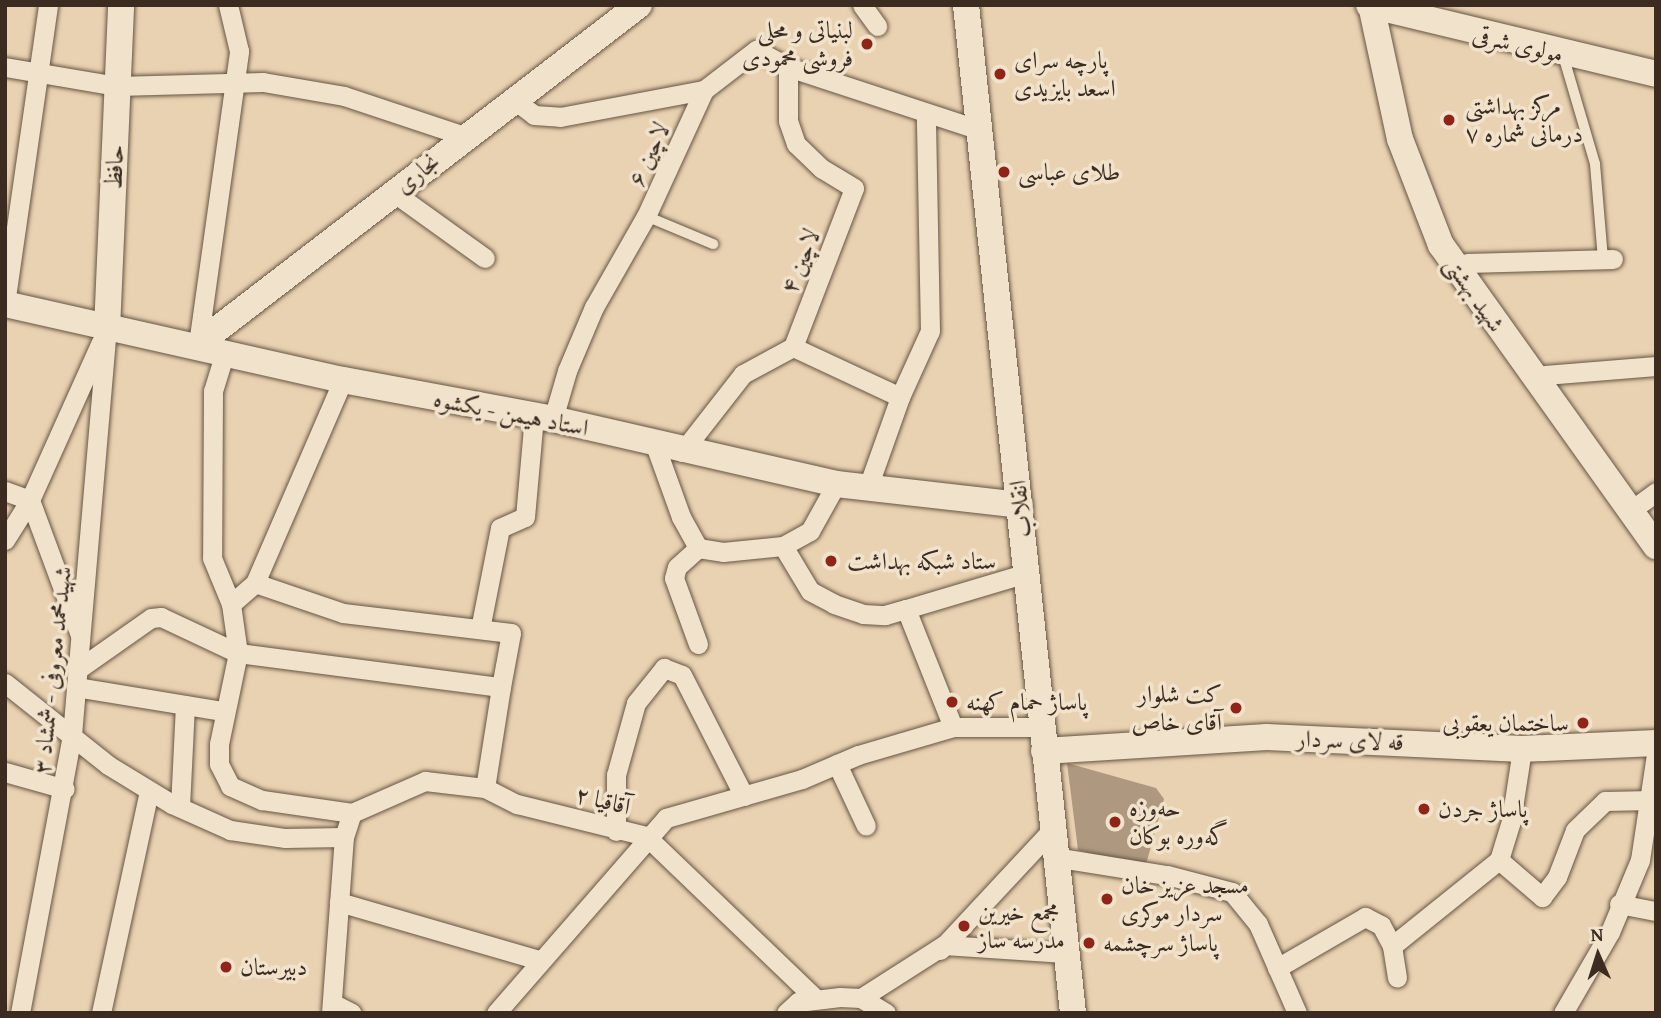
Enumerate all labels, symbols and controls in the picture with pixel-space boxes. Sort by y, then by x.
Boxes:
place label: لبنیاتی و محلی فروشی محمودی [742,16,853,72]
street label: مولوی شرقی [1470,20,1566,68]
marker: لبنیاتی و محلی فروشی محمودی [859,36,875,52]
place label: پارچه سرای اسعد بایزیدی [1014,46,1116,102]
marker: پارچه سرای اسعد بایزیدی [992,66,1008,82]
place label: مرکز بهداشتی درمانی شماره ۷ [1465,92,1583,148]
marker: مرکز بهداشتی درمانی شماره ۷ [1439,110,1459,130]
street label: لاچین ۶ [621,117,675,191]
street label: حافظ [99,144,129,190]
street label: نجاری [389,147,445,199]
place label: طلای عباسی [1018,158,1120,186]
marker: طلای عباسی [996,164,1012,180]
street label: لاچین ۴ [774,224,826,298]
street label: شهید بهشتی [1439,251,1511,337]
street label: استاد هیمن - یکشوه [431,384,591,442]
street label: انقلاب [1003,479,1037,539]
place label: ستاد شبکه بهداشت [847,547,996,575]
marker: ستاد شبکه بهداشت [821,551,841,571]
street label: شهیدمحمد معروفی - شمشاد ۳ [27,565,77,775]
place label: کت شلوار آقای خاص [1131,680,1222,736]
place label: پاساژ حمام کهنه [966,688,1087,716]
marker: پاساژ حمام کهنه [944,694,960,710]
marker: کت شلوار آقای خاص [1228,700,1244,716]
place label: ساختمان یعقوبی [1442,709,1569,737]
marker: ساختمان یعقوبی [1575,715,1591,731]
street label: قه لای سردار [1296,724,1404,756]
street label: آقاقیا ۲ [573,779,633,821]
place label: حه‌وزه گه‌وره بوکان [1129,794,1228,850]
place label: پاساژ جردن [1438,795,1528,823]
marker: پاساژ جردن [1416,801,1432,817]
marker: حه‌وزه گه‌وره بوکان [1107,814,1123,830]
place label: مسجد عزیز خان سردار موکری [1121,871,1249,927]
marker: مسجد عزیز خان سردار موکری [1099,891,1115,907]
place label: مجمع خیرین مدرسه ساز [978,898,1065,954]
marker: مجمع خیرین مدرسه ساز [956,918,972,934]
north arrow [1563,920,1633,990]
text: N [1590,920,1604,948]
place label: پاساژ سرچشمه [1103,929,1218,957]
marker: پاساژ سرچشمه [1081,935,1097,951]
place label: دبیرستان [240,953,307,981]
marker: دبیرستان [218,959,234,975]

